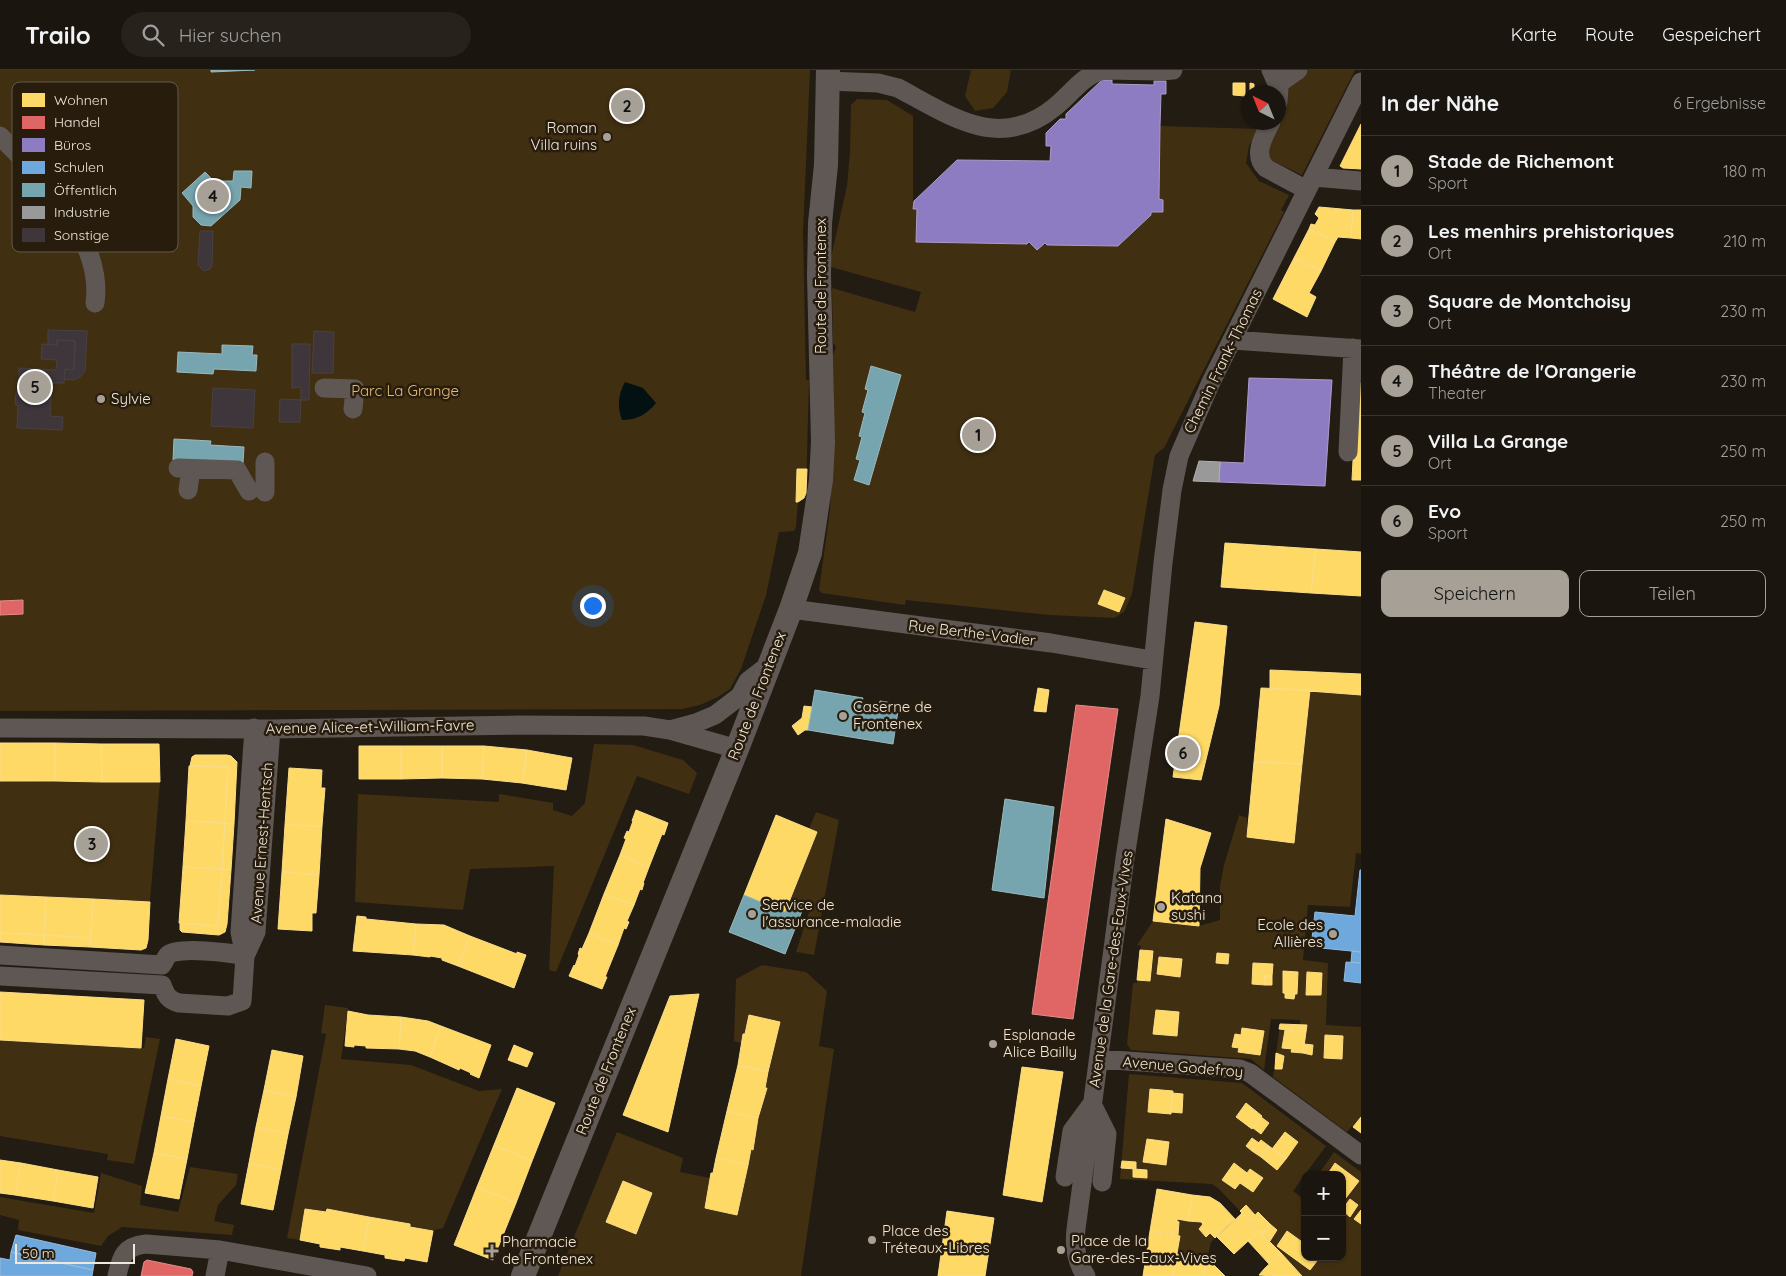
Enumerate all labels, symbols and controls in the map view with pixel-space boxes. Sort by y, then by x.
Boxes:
search box [121,12,471,57]
text: Trailo [25,20,91,50]
icon: search [139,21,167,49]
text: Hier suchen [179,23,282,47]
text: Karte [1511,23,1557,46]
text: Route [1585,23,1634,46]
text: Gespeichert [1662,23,1761,46]
legend [12,82,178,252]
north arrow [1241,85,1286,130]
pin: 2 [611,87,643,125]
text: In der Nähe [1381,90,1499,116]
text: Wohnen [54,91,108,109]
text: 6 Ergebnisse [1673,93,1766,113]
text: Handel [54,113,100,131]
place label: Roman Villa ruins [531,118,597,154]
marker: Roman Villa ruins [601,131,613,143]
text: Büros [54,136,91,154]
text: Stade de Richemont [1428,149,1614,173]
text: Schulen [54,158,104,176]
text: 1 [1394,161,1400,181]
text: 180 m [1723,161,1766,181]
text: Sport [1428,173,1468,193]
pin: 4 [197,177,229,215]
text: Öffentlich [54,181,117,199]
text: Industrie [54,203,110,221]
street label: Route de Frontenex [811,218,830,354]
text: Les menhirs prehistoriques [1428,219,1674,243]
text: Sonstige [54,226,109,244]
text: 2 [1392,231,1402,251]
text: 210 m [1723,231,1766,251]
text: Ort [1428,243,1452,263]
street label: Chemin Frank-Thomas [1179,285,1266,436]
text: Square de Montchoisy [1428,289,1631,313]
text: 3 [1393,301,1401,321]
text: 230 m [1720,301,1766,321]
text: Ort [1428,313,1452,333]
text: Théâtre de l'Orangerie [1428,359,1637,383]
pin: 5 [19,368,51,406]
text: 4 [1392,371,1402,391]
text: 230 m [1720,371,1766,391]
park label: Parc La Grange [351,381,459,400]
text: Theater [1428,383,1486,403]
place label: Sylvie [111,389,151,408]
marker: Sylvie [95,393,107,405]
pin: 1 [962,416,994,454]
text: Villa La Grange [1428,429,1568,453]
text: 5 [1392,441,1402,461]
text: 250 m [1720,441,1766,461]
text: Ort [1428,453,1452,473]
text: Evo [1428,499,1461,523]
text: 6 [1393,511,1401,531]
text: 250 m [1720,511,1766,531]
text: Sport [1428,523,1468,543]
button: Speichern [1381,570,1569,617]
button: Teilen [1579,570,1766,617]
your location [580,593,606,619]
street label: Rue Berthe-Vadier [907,615,1037,650]
street label: Route de Frontenex [723,629,790,763]
place label: Caserne de Frontenex [853,697,932,733]
marker: Caserne de Frontenex [837,710,849,722]
street label: Avenue Alice-et-William-Favre [266,715,474,738]
pin: 6 [1167,734,1199,772]
street label: Avenue Ernest-Hentsch [246,762,277,924]
pin: 3 [76,825,108,863]
street label: Avenue de la Gare-des-Eaux-Vives [1084,849,1137,1089]
place label: Katana sushi [1171,888,1222,924]
place label: Service de l'assurance-maladie [762,895,902,931]
marker: Katana sushi [1155,901,1167,913]
marker: Service de l'assurance-maladie [746,908,758,920]
place label: Ecole des Allières [1257,915,1323,951]
marker: Ecole des Allières [1327,928,1339,940]
street label: Route de Frontenex [571,1004,640,1137]
place label: Esplanade Alice Bailly [1003,1025,1077,1061]
marker: Esplanade Alice Bailly [987,1038,999,1050]
street label: Avenue Godefroy [1122,1052,1244,1081]
map controls [1301,1171,1346,1261]
button: + [1301,1171,1346,1216]
button: − [1301,1216,1346,1261]
place label: Place des Tréteaux-Libres [882,1221,989,1257]
place label: Place de la Gare-des-Eaux-Vives [1071,1231,1217,1267]
place label: Pharmacie de Frontenex [502,1232,593,1268]
marker: Place des Tréteaux-Libres [866,1234,878,1246]
scale bar [15,1241,135,1264]
text: 50 m [22,1244,55,1262]
marker: Place de la Gare-des-Eaux-Vives [1055,1244,1067,1256]
marker: Pharmacie de Frontenex [486,1245,498,1257]

